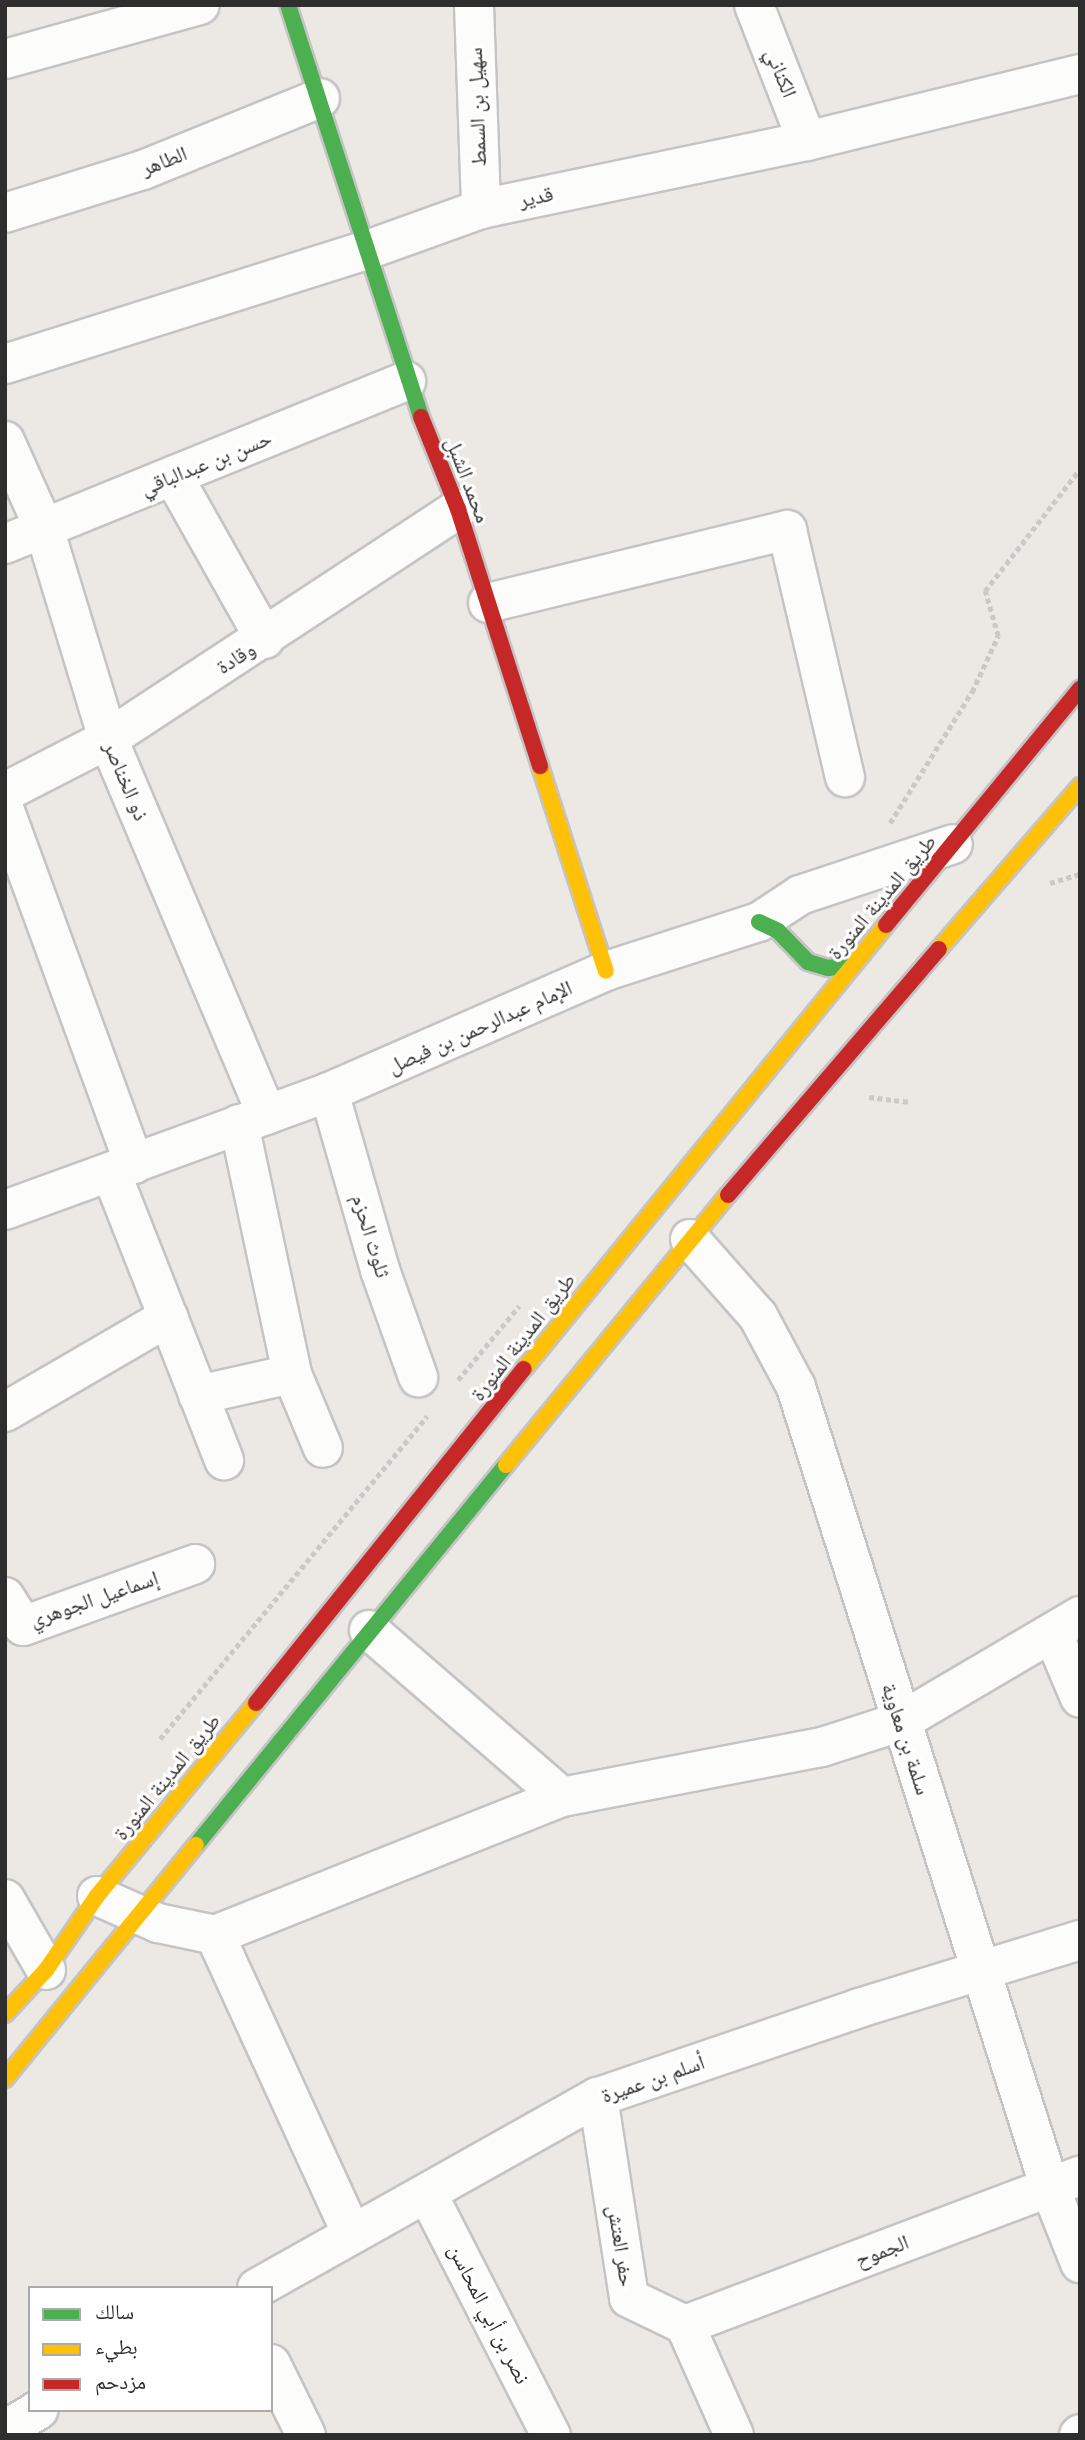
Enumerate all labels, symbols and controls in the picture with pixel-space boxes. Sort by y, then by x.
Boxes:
street label: الكناني [760,45,802,101]
street label: سهيل بن السمط [462,47,492,167]
street label: الطاهر [137,141,191,181]
street label: قدير [517,181,555,213]
street label: حسن بن عبدالباقي [137,425,275,501]
street label: محمد الشبل [440,434,496,526]
street label: وقادة [212,636,260,680]
street label: ذو الخناصر [98,738,154,824]
street label: طريق المدينة المنورة [822,829,942,965]
street label: الإمام عبدالرحمن بن فيصل [384,975,576,1079]
street label: ثلوث الحزم [346,1191,396,1281]
street label: طريق المدينة المنورة [465,1268,581,1406]
street label: إسماعيل الجوهري [26,1565,162,1633]
street label: سلمة بن معاوية [876,1680,936,1798]
street label: طريق المدينة المنورة [108,1709,226,1845]
street label: أسلم بن عميرة [598,2050,708,2108]
street label: حفر العتش [602,2203,640,2289]
street label: الجموح [852,2229,912,2273]
street label: نصر بن أبي المحاسن [443,2240,535,2388]
legend [28,2286,273,2412]
text: سالك [95,2298,134,2326]
text: بطيء [95,2333,138,2361]
text: مزدحم [95,2368,146,2396]

